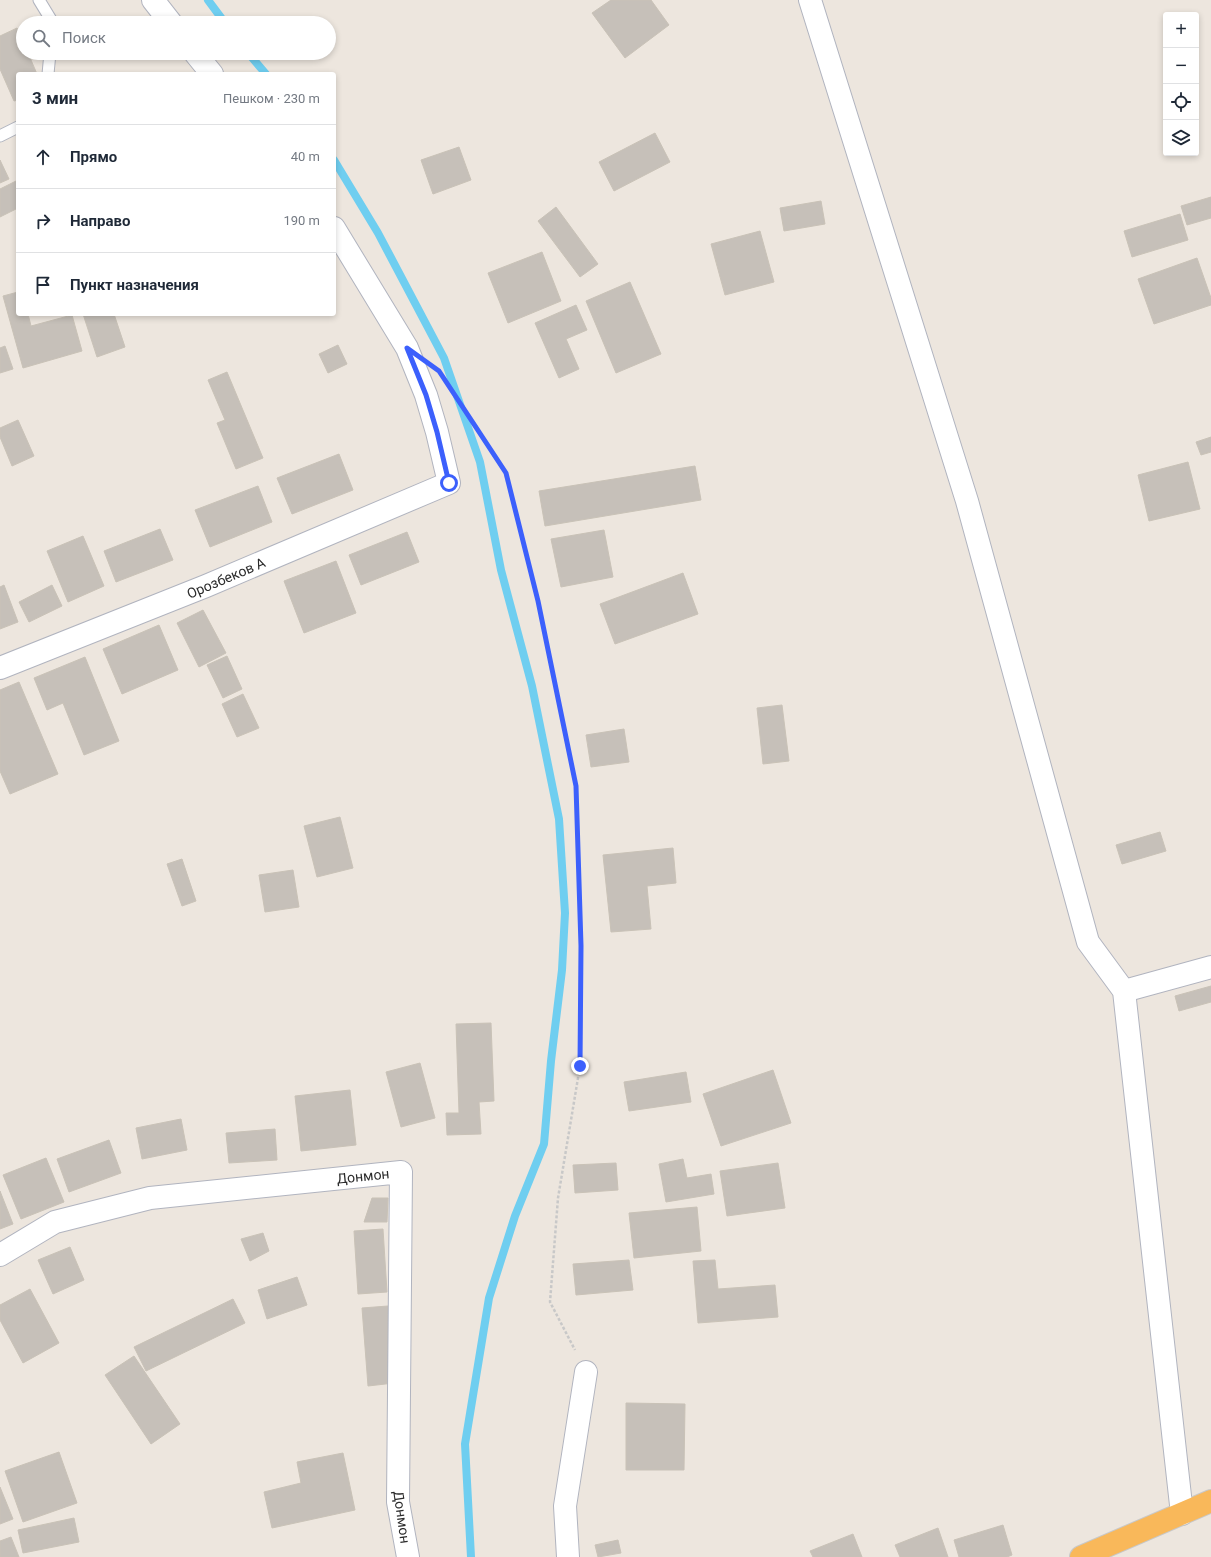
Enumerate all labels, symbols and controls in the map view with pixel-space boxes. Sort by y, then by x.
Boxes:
map controls [1163,12,1199,156]
button: + [1163,12,1199,48]
search box [16,16,336,60]
icon: search [30,27,52,49]
text: Поиск [62,29,106,47]
button: − [1163,48,1199,84]
button: locate [1163,84,1199,120]
text: 3 мин [32,88,78,108]
text: Пешком · 230 m [223,91,320,106]
button: layers [1163,120,1199,156]
icon: ahead [32,146,54,168]
text: Прямо [70,148,117,166]
text: 40 m [291,149,320,164]
icon: right [32,210,54,232]
text: Направо [70,212,131,230]
text: 190 m [283,213,320,228]
icon: arrive [32,274,54,296]
text: Пункт назначения [70,276,199,294]
route start [440,474,458,492]
street label: Орозбеков А [184,554,268,602]
route end [571,1057,589,1075]
street label: Донмон [336,1165,390,1187]
street label: Донмон [390,1490,414,1544]

